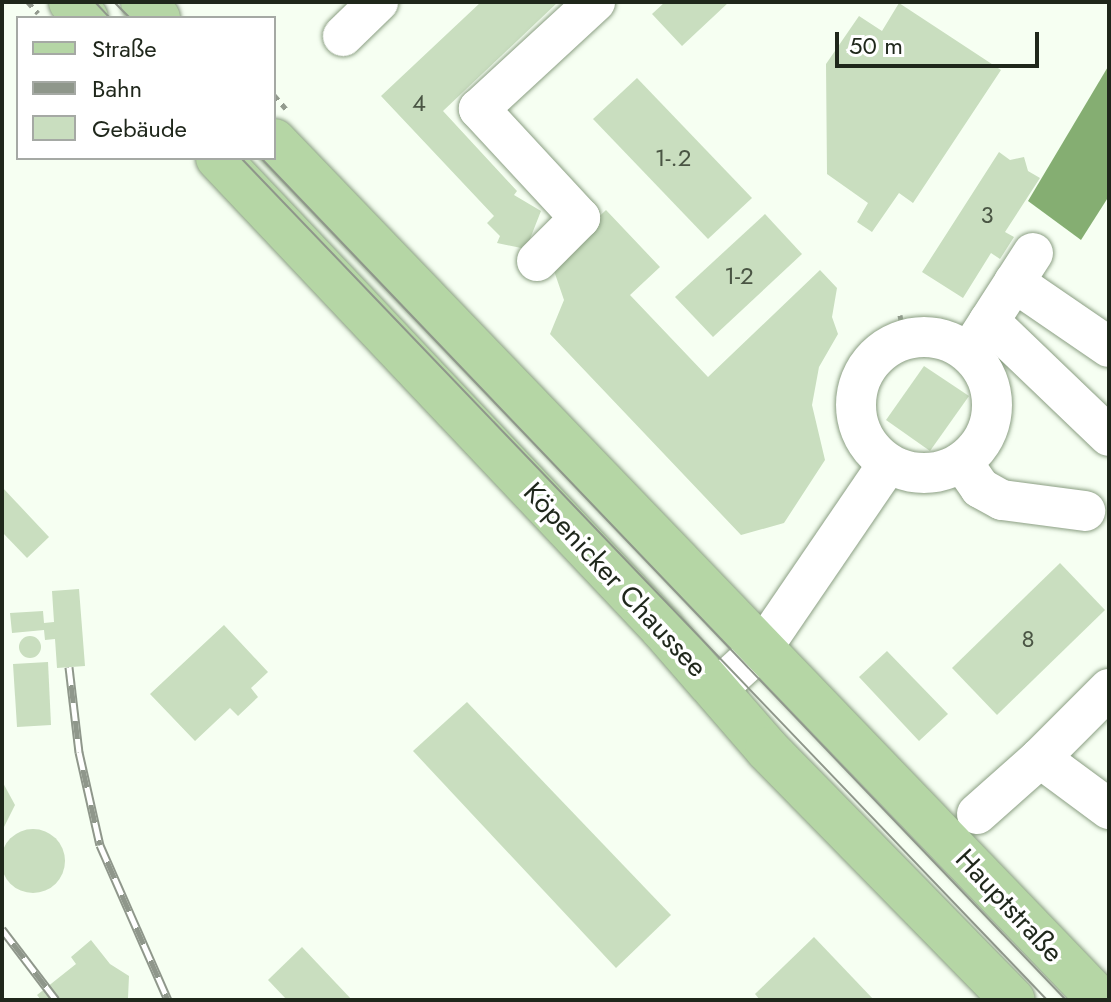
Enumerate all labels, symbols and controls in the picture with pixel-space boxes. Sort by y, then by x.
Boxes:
legend [16,16,276,160]
scale bar [839,16,1043,66]
text: 50 m [849,28,903,63]
text: Straße [92,31,157,66]
text: Bahn [92,71,142,106]
house number: 4 [412,89,426,117]
text: Gebäude [92,111,187,146]
house number: 1-.2 [655,144,691,172]
house number: 3 [980,201,994,229]
house number: 1-2 [724,262,754,290]
street label: Köpenicker Chaussee [516,476,714,684]
house number: 8 [1021,625,1035,653]
street label: Hauptstraße [948,843,1070,969]

